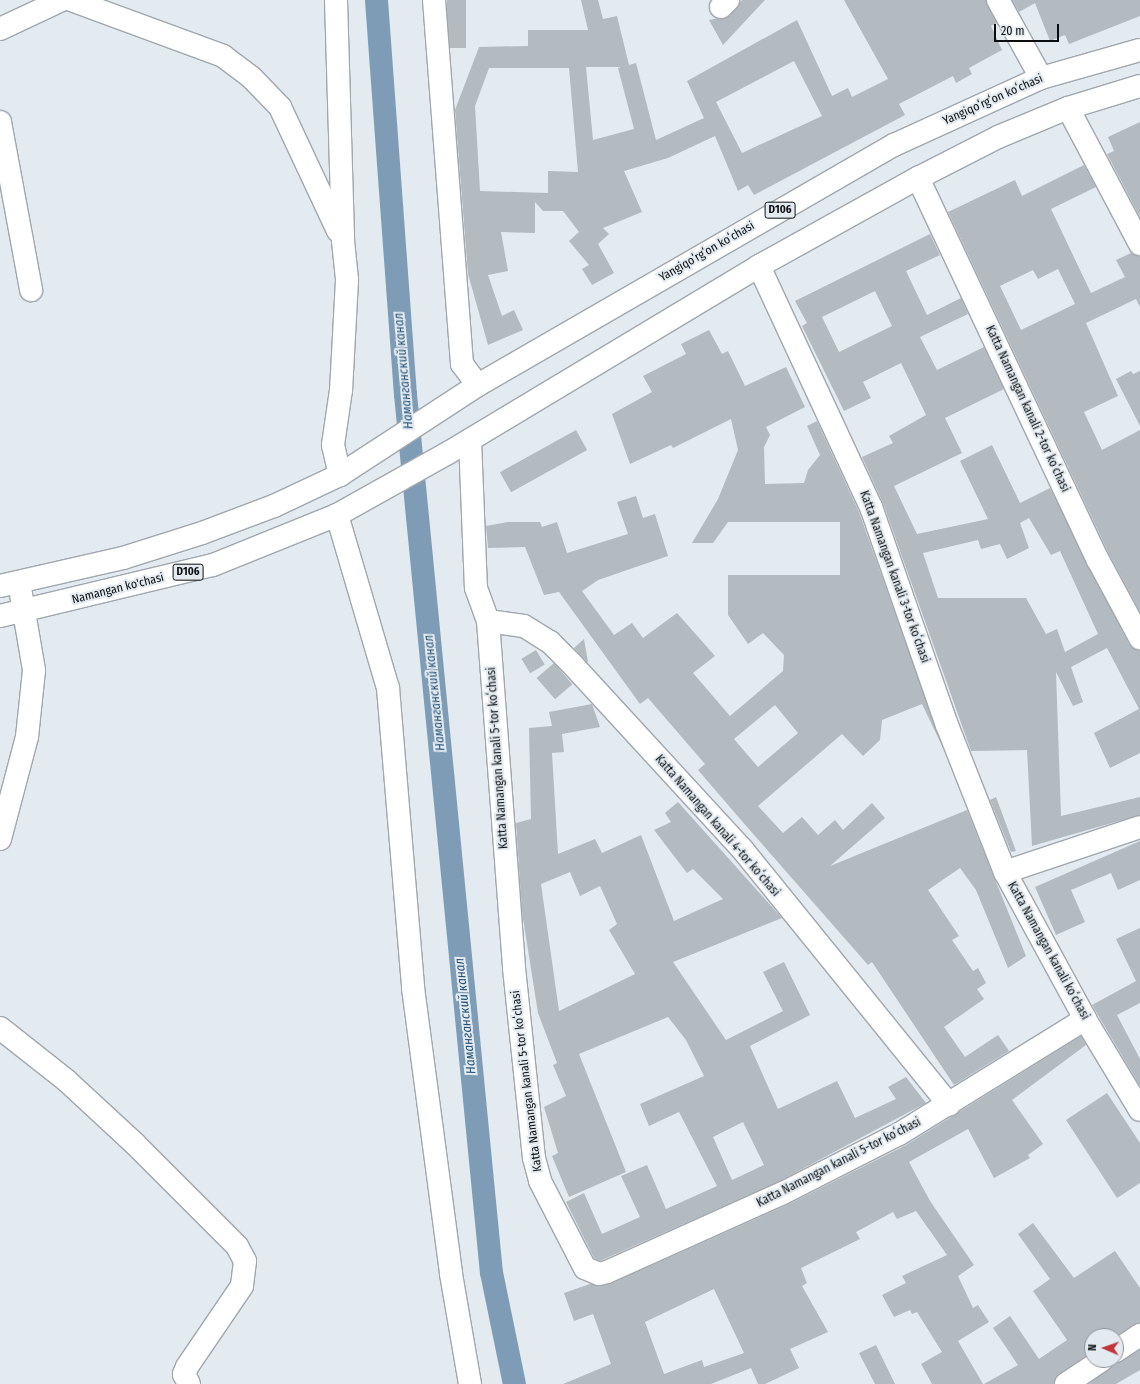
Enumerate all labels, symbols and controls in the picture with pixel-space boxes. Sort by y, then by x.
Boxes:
scale bar [996,16,1061,42]
text: 20 m [1001,24,1025,38]
street label: Yangiqoʻrgʻon koʻchasi [941,72,1045,128]
road number: D106 [764,201,796,219]
street label: Yangiqoʻrgʻon koʻchasi [657,219,757,285]
water label: Наманганский канал [391,312,417,430]
street label: Katta Namangan kanali 2-tor koʻchasi [982,323,1072,495]
street label: Katta Namangan kanali 3-tor koʻchasi [856,489,932,665]
road number: D106 [172,563,204,581]
street label: Namangan ko'chasi [70,571,166,607]
water label: Наманганский канал [421,634,449,752]
street label: Katta Namangan kanali 5-tor koʻchasi [484,667,512,849]
street label: Katta Namangan kanali 4-tor koʻchasi [652,752,782,900]
street label: Katta Namangan kanali koʻchasi [1004,880,1092,1022]
water label: Наманганский канал [452,957,480,1075]
street label: Katta Namangan kanali 5-tor koʻchasi [509,990,545,1172]
street label: Katta Namangan kanali 5-tor koʻchasi [754,1115,924,1211]
north arrow [1084,1328,1124,1368]
text: N [1086,1344,1099,1351]

